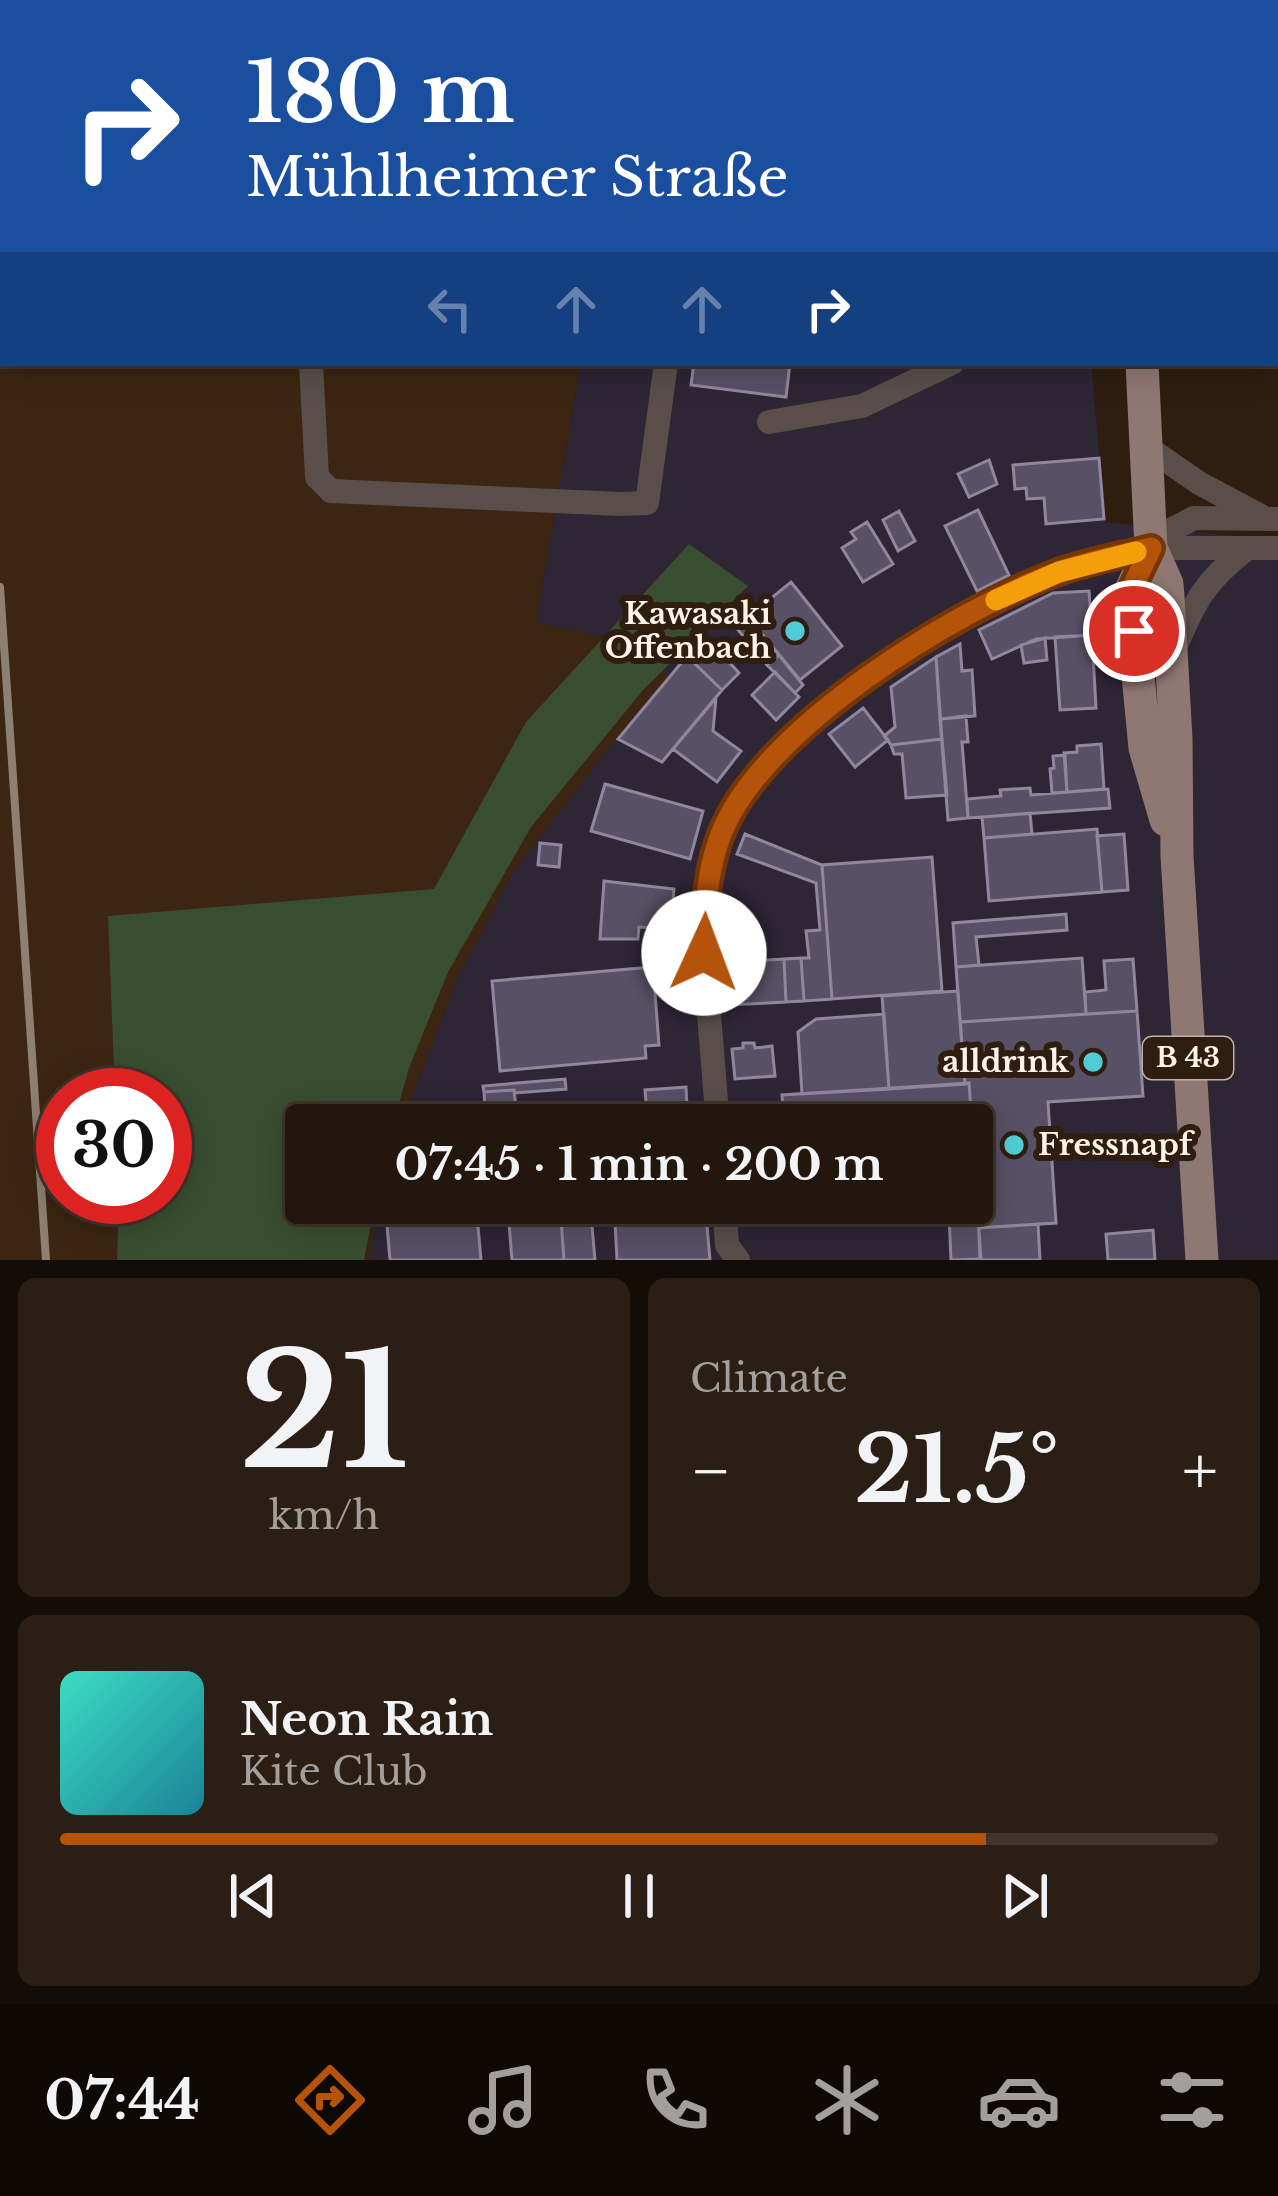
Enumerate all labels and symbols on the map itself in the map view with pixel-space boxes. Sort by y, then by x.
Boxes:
pin [1083,580,1185,682]
place label: Kawasaki Offenbach [605,595,772,666]
marker: Kawasaki Offenbach [782,618,808,644]
position arrow [641,890,767,1016]
road number: B 43 [1143,1037,1233,1079]
place label: alldrink [942,1043,1070,1080]
marker: alldrink [1080,1049,1106,1075]
speed limit sign: 30 [36,1068,192,1224]
place label: Fressnapf [1038,1126,1196,1163]
marker: Fressnapf [1001,1132,1027,1158]

